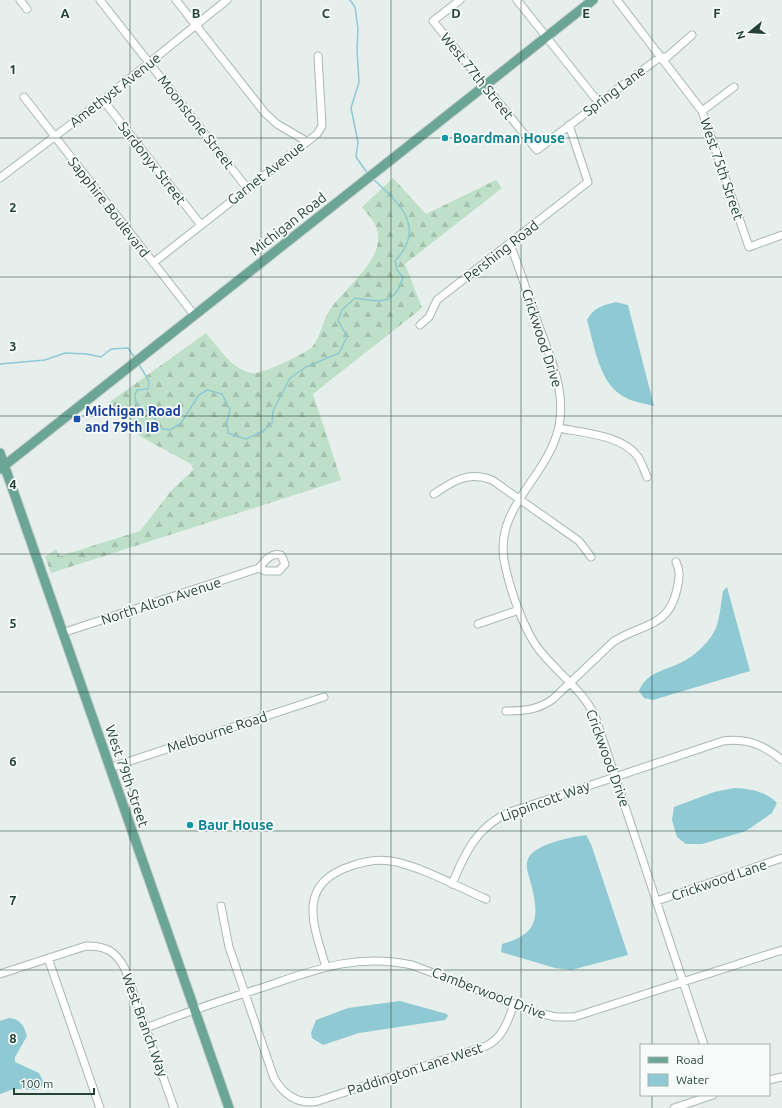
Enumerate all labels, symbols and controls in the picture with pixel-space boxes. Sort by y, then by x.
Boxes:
text: A [60,6,70,20]
text: B [192,6,201,20]
text: C [322,6,331,20]
text: D [451,6,461,20]
text: E [582,6,590,20]
text: F [713,6,721,20]
north arrow [730,12,770,52]
street label: West 77th Street [437,29,517,123]
text: N [734,29,747,41]
street label: Amethyst Avenue [66,50,164,130]
text: 1 [9,62,17,76]
street label: Spring Lane [580,62,648,120]
street label: Moonstone Street [155,72,238,172]
street label: West 75th Street [697,116,747,223]
street label: Sardonyx Street [115,119,190,208]
place label: Boardman House [453,130,565,146]
marker: Boardman House [440,133,450,143]
street label: Garnet Avenue [224,138,308,208]
street label: Sapphire Boulevard [65,154,153,260]
street label: Michigan Road [247,189,329,259]
text: 2 [9,200,17,214]
street label: Pershing Road [461,217,541,285]
street label: Crickwood Drive [519,287,565,389]
text: 3 [9,339,17,353]
place label: Michigan Road and 79th IB [85,403,181,435]
marker: Michigan Road and 79th IB [72,414,82,424]
text: 4 [9,477,17,491]
street label: North Alton Avenue [99,574,223,628]
text: 5 [9,616,17,630]
street label: Crickwood Drive [583,707,633,809]
street label: Melbourne Road [165,708,269,756]
street label: West 79th Street [102,723,152,830]
text: 6 [9,754,17,768]
street label: Lippincott Way [498,777,592,825]
place label: Baur House [198,817,274,833]
marker: Baur House [185,820,195,830]
street label: Crickwood Lane [669,856,769,904]
text: 7 [9,893,17,907]
street label: Camberwood Drive [430,964,548,1022]
street label: West Branch Way [119,971,171,1079]
text: 8 [9,1031,17,1045]
street label: Paddington Lane West [345,1039,485,1098]
legend [640,1044,770,1096]
text: Road [676,1053,704,1066]
scale bar [14,1070,94,1096]
text: Water [676,1073,709,1086]
text: 100 m [20,1077,53,1090]

